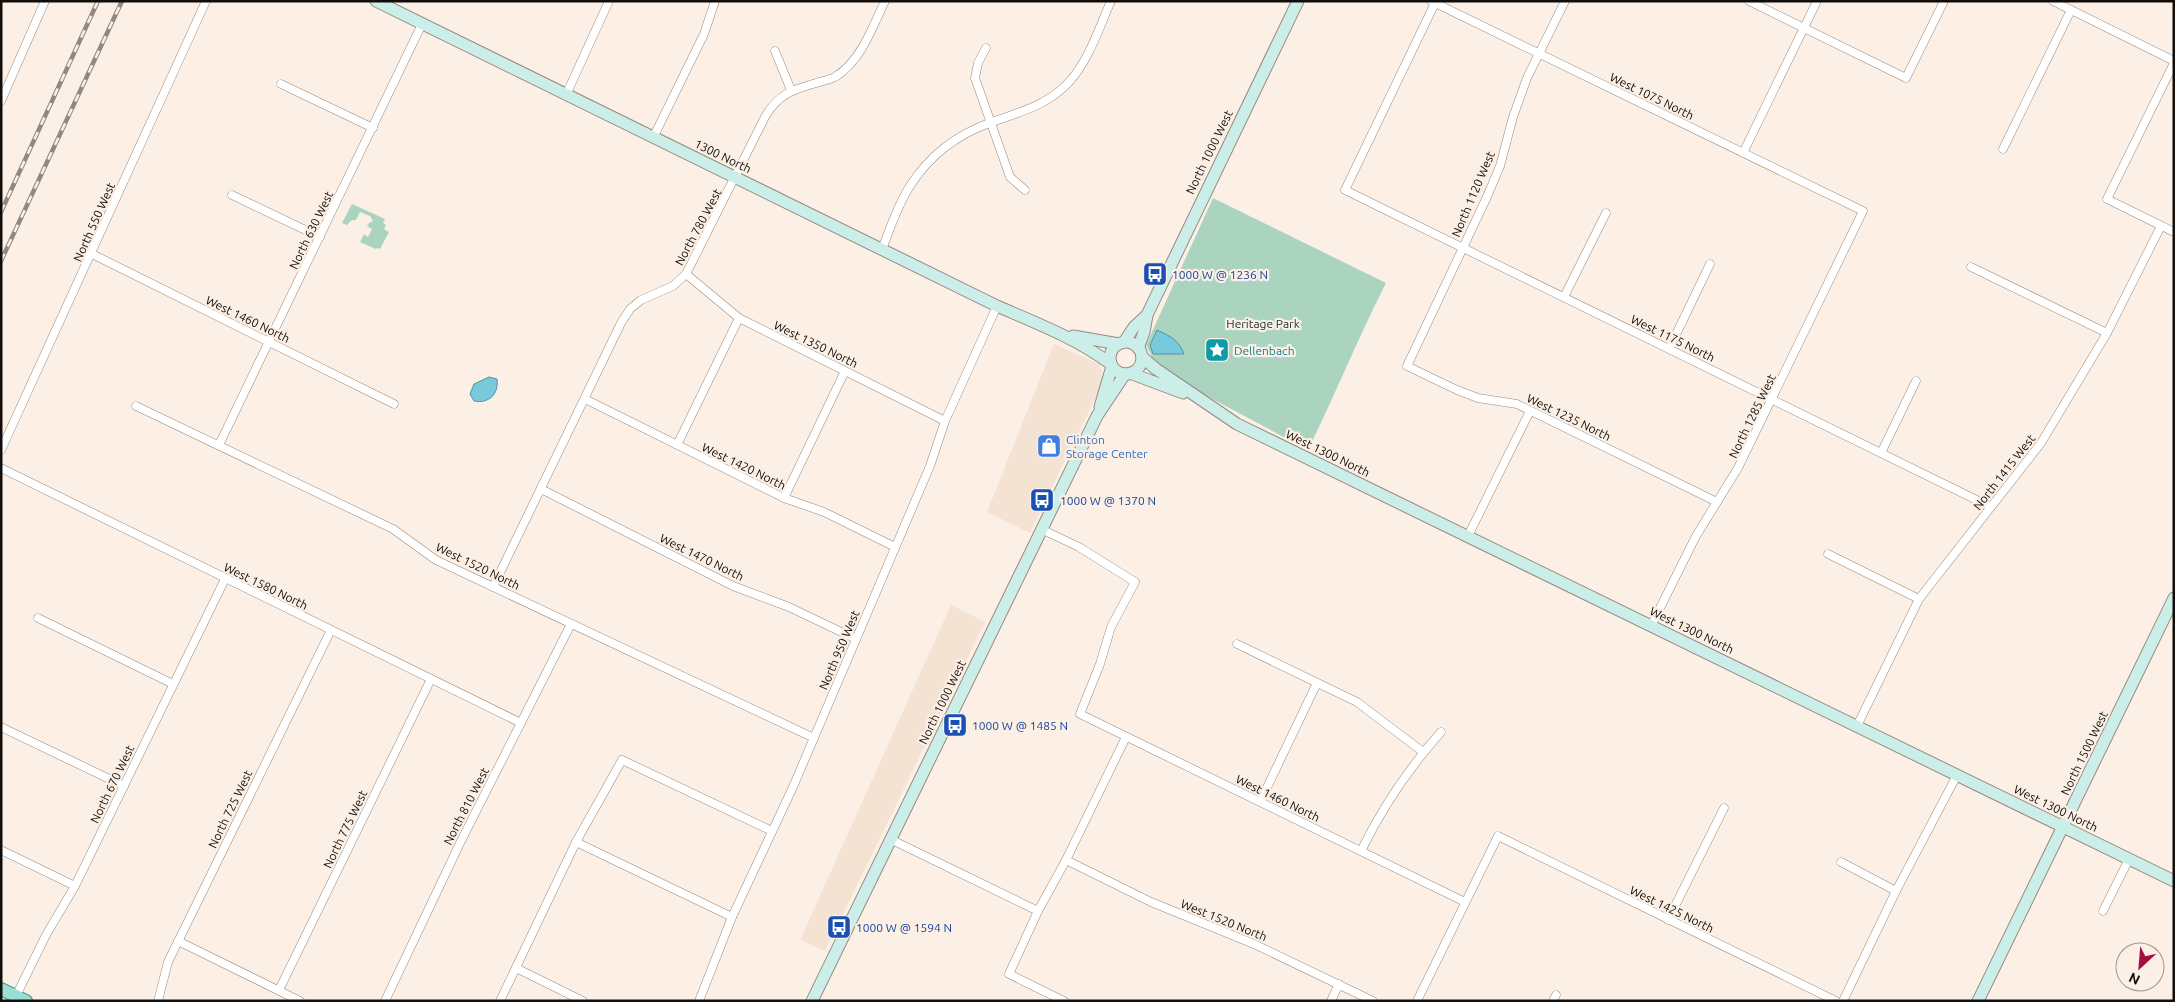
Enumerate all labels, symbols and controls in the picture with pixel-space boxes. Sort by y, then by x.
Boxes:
street label: West 1075 North [1608,70,1696,122]
street label: North 1000 West [1183,108,1235,196]
street label: 1300 North [692,137,754,175]
street label: North 1120 West [1449,149,1497,239]
street label: North 550 West [71,180,117,263]
street label: North 780 West [672,186,724,268]
street label: North 630 West [287,189,336,271]
bus stop icon: 1000 W @ 1236 N [1142,261,1168,287]
place label: 1000 W @ 1236 N [1172,268,1268,281]
street label: West 1460 North [204,293,292,345]
street label: West 1175 North [1629,312,1717,364]
park label: Heritage Park [1226,317,1300,330]
street label: West 1350 North [772,318,860,370]
place icon: Dellenbach [1204,337,1230,363]
place label: Dellenbach [1234,344,1294,357]
street label: North 1285 West [1726,372,1778,460]
street label: West 1235 North [1525,391,1613,443]
street label: West 1300 North [1284,427,1372,479]
street label: North 1415 West [1971,432,2038,512]
shop icon: Clinton Storage Center [1036,433,1062,459]
place label: Clinton Storage Center [1066,433,1148,460]
street label: West 1420 North [700,440,788,492]
bus stop icon: 1000 W @ 1370 N [1029,487,1055,513]
place label: 1000 W @ 1370 N [1060,494,1156,507]
street label: West 1470 North [658,531,746,583]
street label: West 1520 North [434,540,522,592]
street label: West 1580 North [222,560,310,612]
street label: West 1300 North [1648,604,1736,656]
street label: North 950 West [816,608,862,692]
street label: North 1000 West [916,658,968,746]
street label: North 1500 West [2058,709,2110,797]
bus stop icon: 1000 W @ 1485 N [942,712,968,738]
place label: 1000 W @ 1485 N [972,719,1068,732]
street label: North 670 West [88,743,137,825]
street label: North 810 West [441,765,491,847]
street label: North 725 West [206,768,255,850]
street label: West 1460 North [1234,772,1322,824]
street label: West 1300 North [2012,782,2100,834]
street label: North 775 West [321,788,370,870]
street label: West 1425 North [1628,883,1716,935]
street label: West 1520 North [1179,897,1269,943]
bus stop icon: 1000 W @ 1594 N [826,914,852,940]
place label: 1000 W @ 1594 N [856,921,952,934]
north arrow [2115,942,2165,992]
text: N [2126,969,2143,988]

